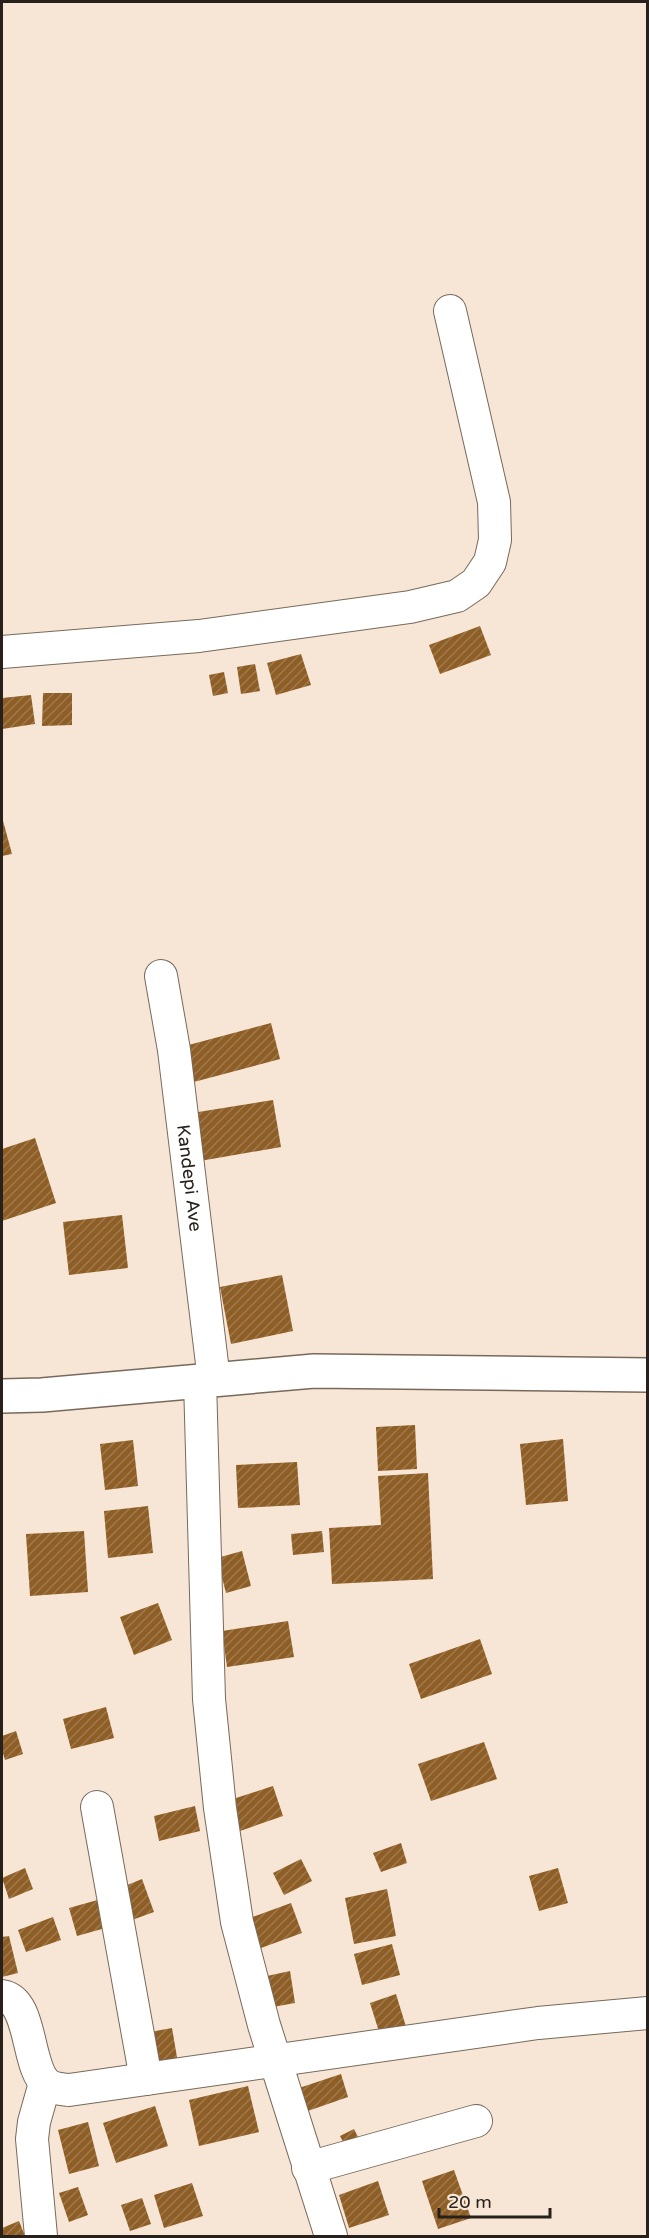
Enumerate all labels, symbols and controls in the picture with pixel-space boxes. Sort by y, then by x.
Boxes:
street label: Kandepi Ave [172,1123,207,1233]
scale bar [439,2181,550,2219]
text: 20 m [448,2191,492,2213]

